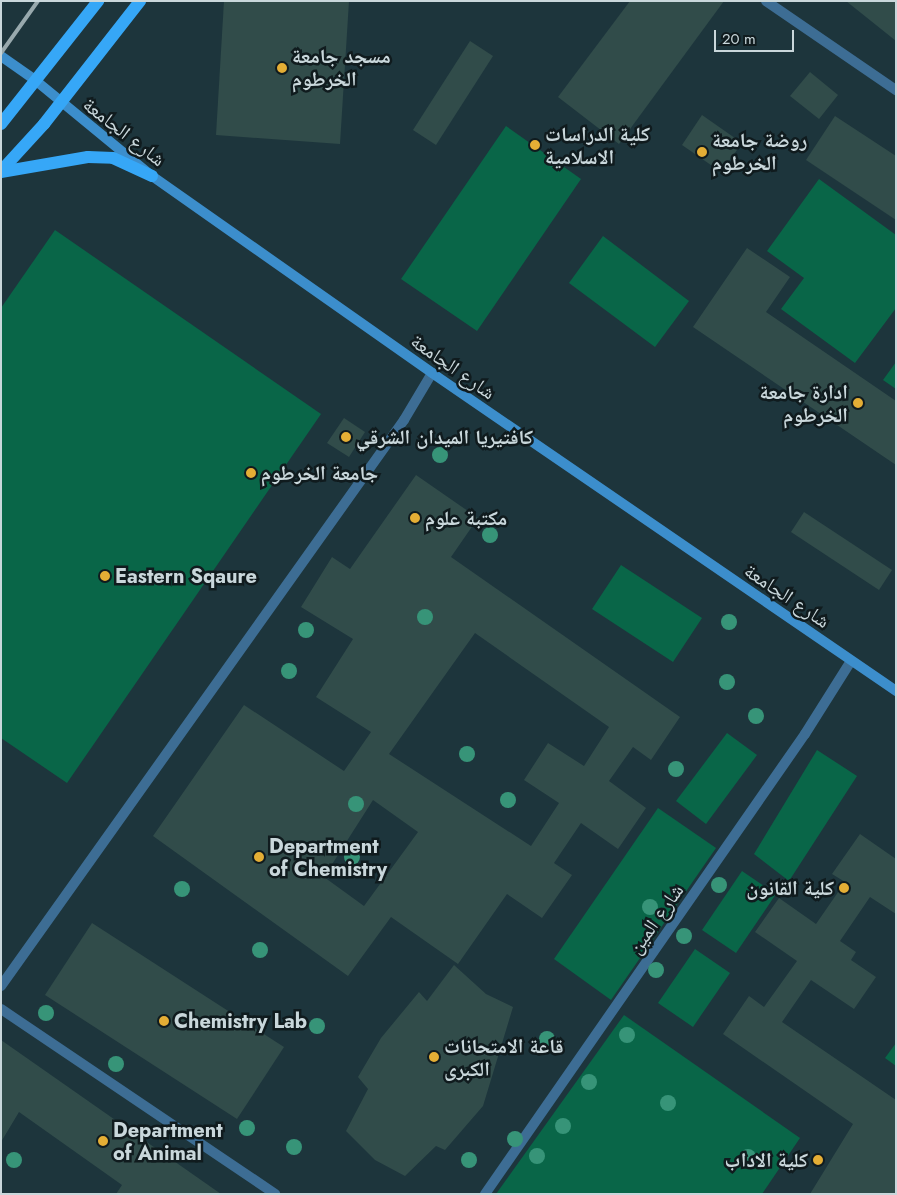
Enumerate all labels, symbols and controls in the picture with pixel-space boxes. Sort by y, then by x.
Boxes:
scale bar [717,20,797,52]
text: 20 m [722,28,756,50]
place label: مسجد جامعة الخرطوم [292,44,391,91]
marker: مسجد جامعة الخرطوم [276,62,288,74]
street label: شارع الجامعة [78,92,170,172]
place label: كلية الدراسات الاسلامية [545,122,650,169]
place label: روضة جامعة الخرطوم [712,128,807,175]
marker: كلية الدراسات الاسلامية [529,139,541,151]
marker: روضة جامعة الخرطوم [696,146,708,158]
street label: شارع الجامعة [406,329,500,405]
place label: ادارة جامعة الخرطوم [759,380,848,427]
marker: ادارة جامعة الخرطوم [852,397,864,409]
place label: كافتيريا الميدان الشرقي [356,425,533,449]
marker: كافتيريا الميدان الشرقي [340,431,352,443]
place label: جامعة الخرطوم [261,461,378,485]
marker: جامعة الخرطوم [245,467,257,479]
place label: مكتبة علوم [425,506,507,530]
marker: مكتبة علوم [409,512,421,524]
street label: شارع الجامعة [740,559,834,633]
place label: Eastern Sqaure [115,564,257,588]
marker: Eastern Sqaure [99,570,111,582]
place label: Department of Chemistry [269,834,387,881]
marker: Department of Chemistry [253,851,265,863]
place label: كلية القانون [746,876,834,900]
street label: شارع المين [623,879,689,959]
marker: كلية القانون [838,882,850,894]
place label: Chemistry Lab [174,1009,307,1033]
marker: Chemistry Lab [158,1015,170,1027]
place label: قاعة الامتحانات الكبرى [444,1034,563,1081]
marker: قاعة الامتحانات الكبرى [428,1051,440,1063]
place label: Department of Animal [113,1118,223,1165]
marker: Department of Animal [97,1135,109,1147]
place label: كلية الاداب [725,1148,808,1172]
marker: كلية الاداب [812,1154,824,1166]

